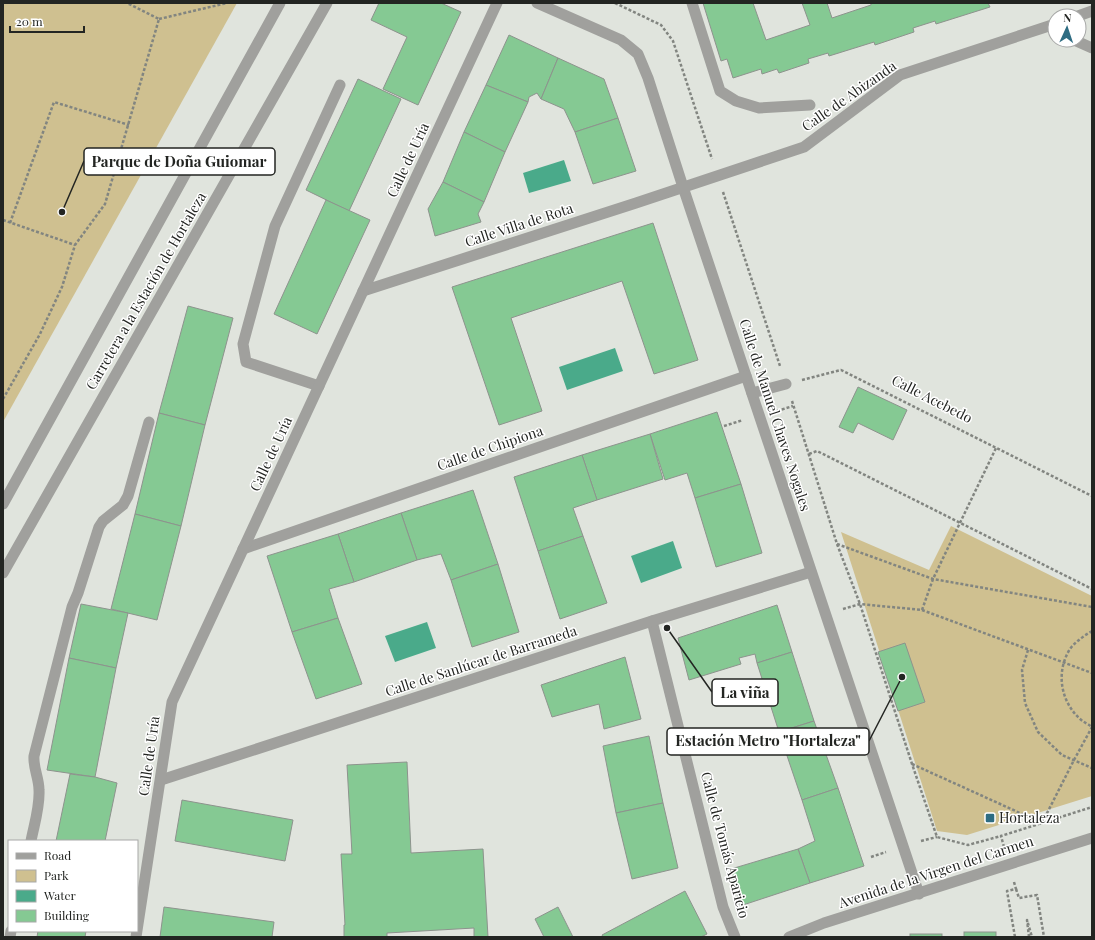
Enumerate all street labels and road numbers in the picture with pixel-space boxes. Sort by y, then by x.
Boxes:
street label: Calle de Abizanda [798,56,900,135]
street label: Calle de Uría [382,119,433,200]
street label: Carretera a la Estación de Hortaleza [81,188,210,393]
street label: Calle Villa de Rota [462,198,575,251]
street label: Calle de Manuel Chaves Nogales [735,316,816,513]
street label: Calle Acebedo [889,370,976,427]
street label: Calle de Uría [245,413,296,494]
street label: Calle de Chipiona [434,420,545,475]
street label: Calle de Sanlúcar de Barrameda [383,621,579,701]
street label: Calle de Uría [134,715,164,797]
street label: Calle de Tomás Aparicio [697,770,754,920]
street label: Avenida de la Virgen del Carmen [835,831,1036,912]

